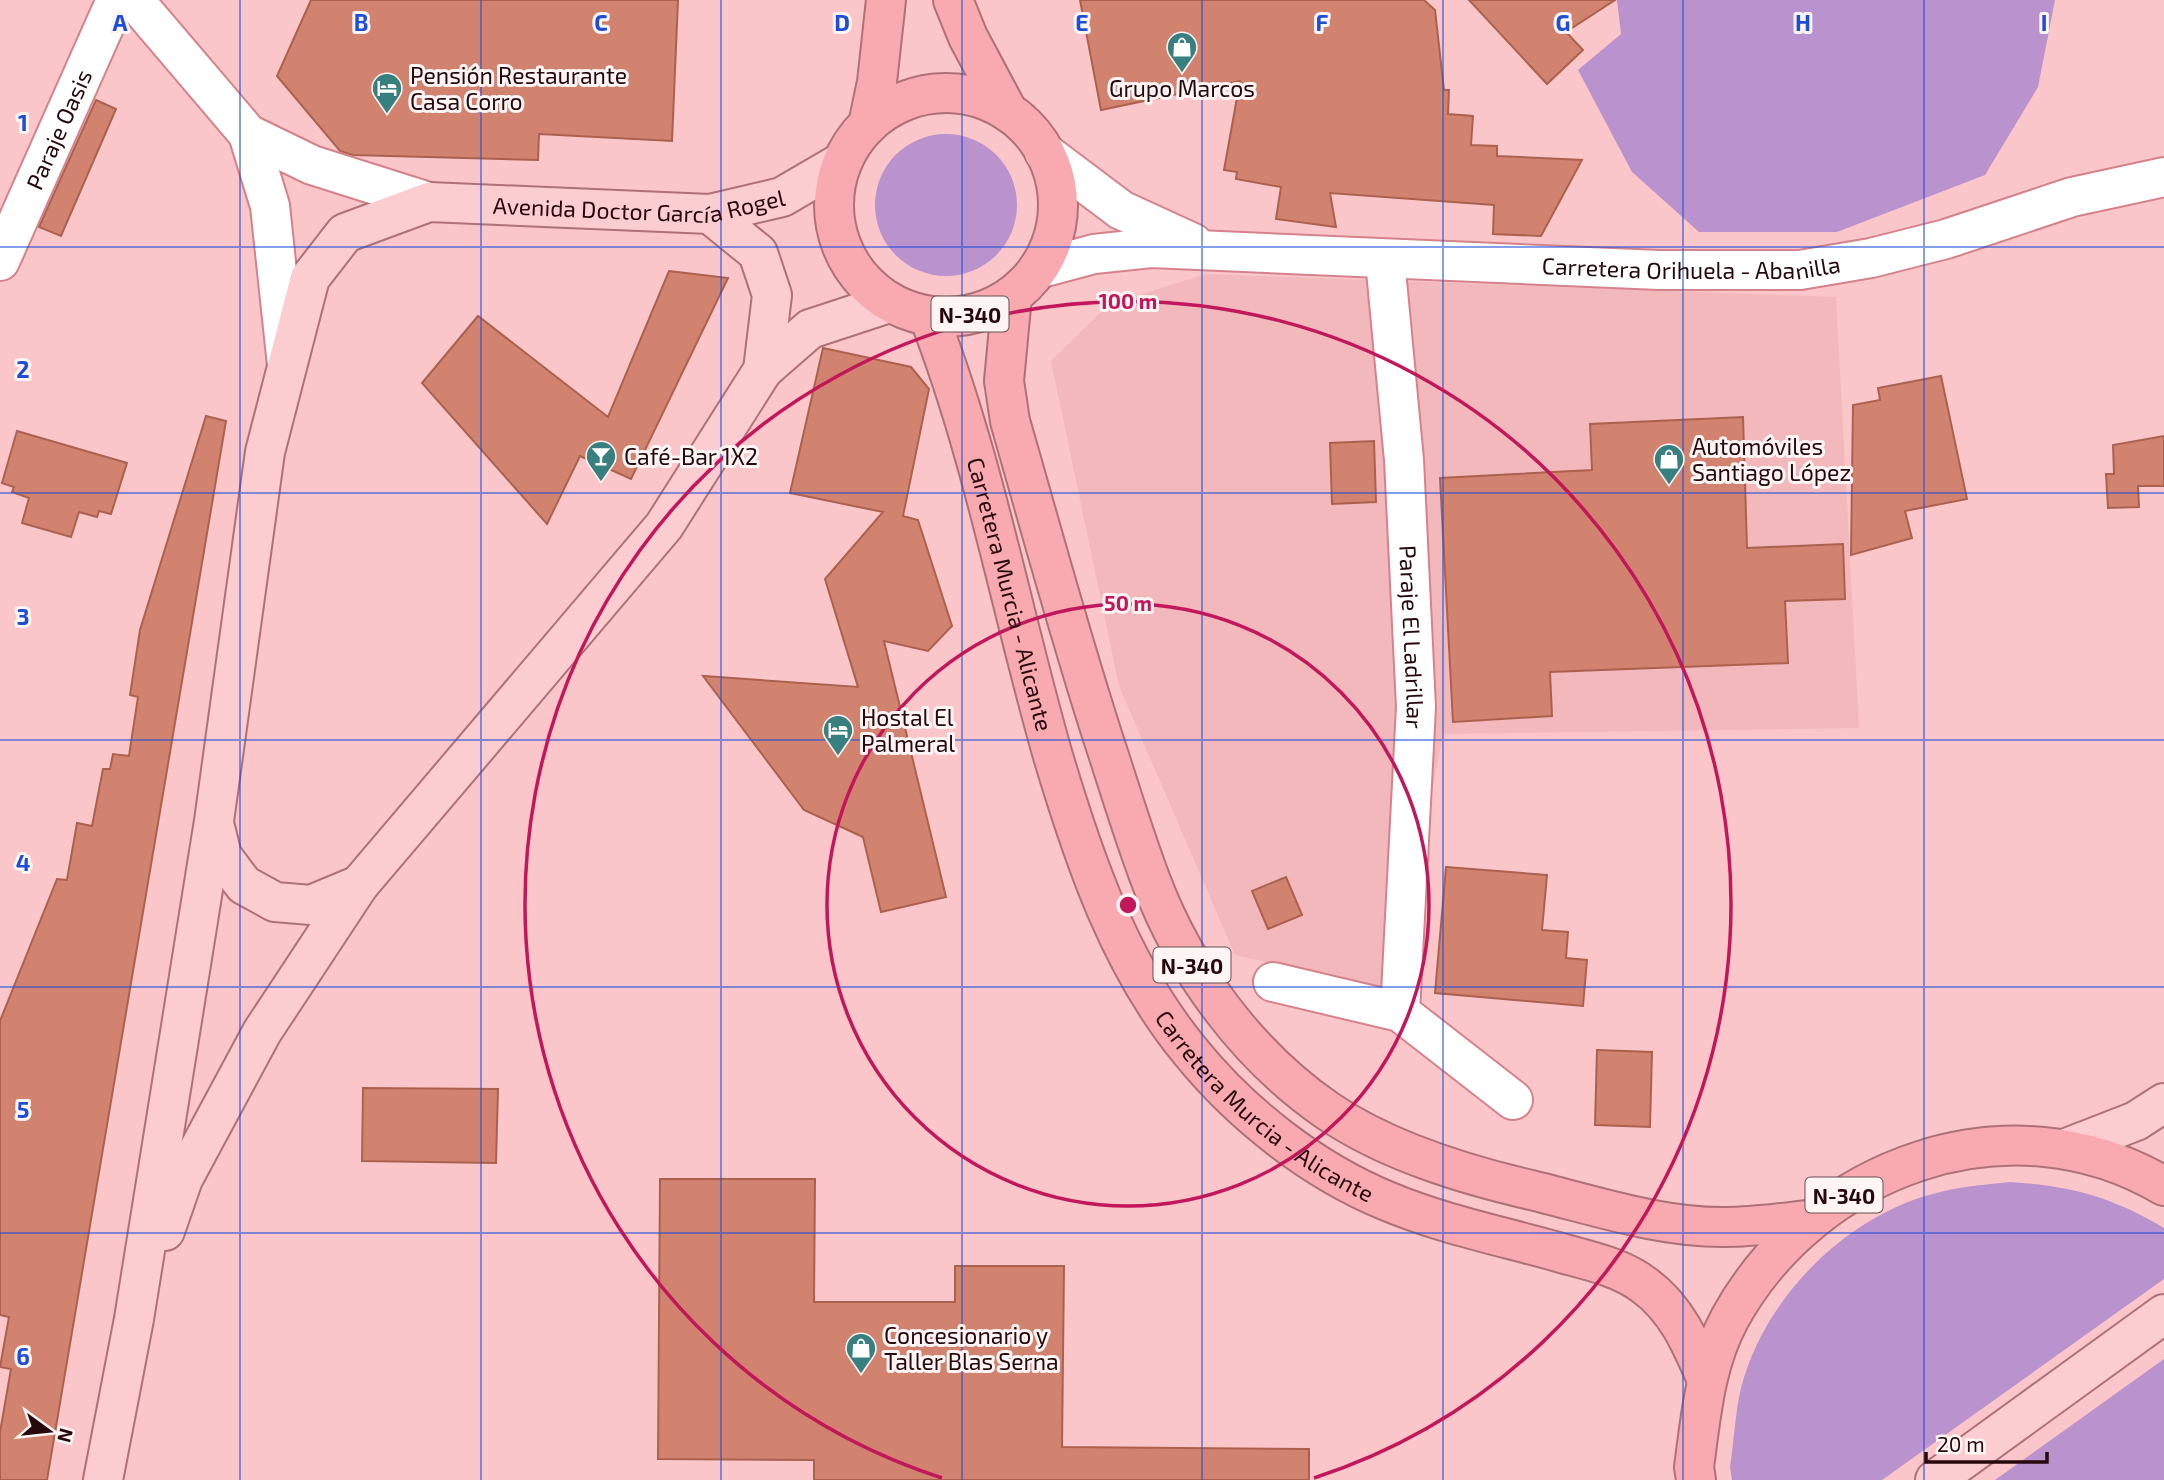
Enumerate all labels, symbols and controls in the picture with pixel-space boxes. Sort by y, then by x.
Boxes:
text: A [112,8,128,36]
text: B [354,8,368,36]
text: C [594,8,608,36]
text: D [834,8,850,36]
text: E [1075,8,1089,36]
text: F [1316,8,1329,36]
text: G [1556,8,1570,36]
text: H [1795,8,1811,36]
text: I [2041,8,2047,36]
shop icon: Grupo Marcos [1165,30,1199,74]
place label: Pensión Restaurante Casa Corro [410,61,627,115]
street label: Paraje Oasis [20,65,97,194]
hotel icon: Pensión Restaurante Casa Corro [370,71,404,115]
place label: Grupo Marcos [1109,74,1255,102]
text: 1 [18,108,28,136]
street label: Avenida Doctor García Rogel [492,183,788,228]
street label: Carretera Orihuela - Abanilla [1541,249,1842,285]
text: 100 m [1099,288,1157,313]
road number: N-340 [932,296,1009,332]
text: 2 [16,355,30,383]
place label: Automóviles Santiago López [1692,432,1851,486]
bar icon: Café-Bar 1X2 [584,439,618,483]
place label: Café-Bar 1X2 [624,442,758,470]
shop icon: Automóviles Santiago López [1652,442,1686,486]
street label: Carretera Murcia - Alicante [962,454,1059,734]
street label: Paraje El Ladrillar [1394,544,1430,729]
text: 50 m [1104,590,1152,615]
text: 3 [16,602,30,630]
place label: Hostal El Palmeral [861,703,955,757]
hotel icon: Hostal El Palmeral [821,713,855,757]
text: 4 [16,848,30,876]
centre of rings [1116,893,1140,917]
road number: N-340 [1154,948,1230,982]
street label: Carretera Murcia - Alicante [1150,1005,1378,1207]
text: 5 [17,1095,29,1123]
road number: N-340 [1806,1178,1882,1212]
place label: Concesionario y Taller Blas Serna [884,1321,1059,1375]
shop icon: Concesionario y Taller Blas Serna [844,1331,878,1375]
text: 6 [16,1342,30,1370]
north arrow [14,1396,84,1466]
scale bar [1926,1420,2047,1464]
text: N [53,1426,79,1445]
text: 20 m [1937,1431,1985,1456]

